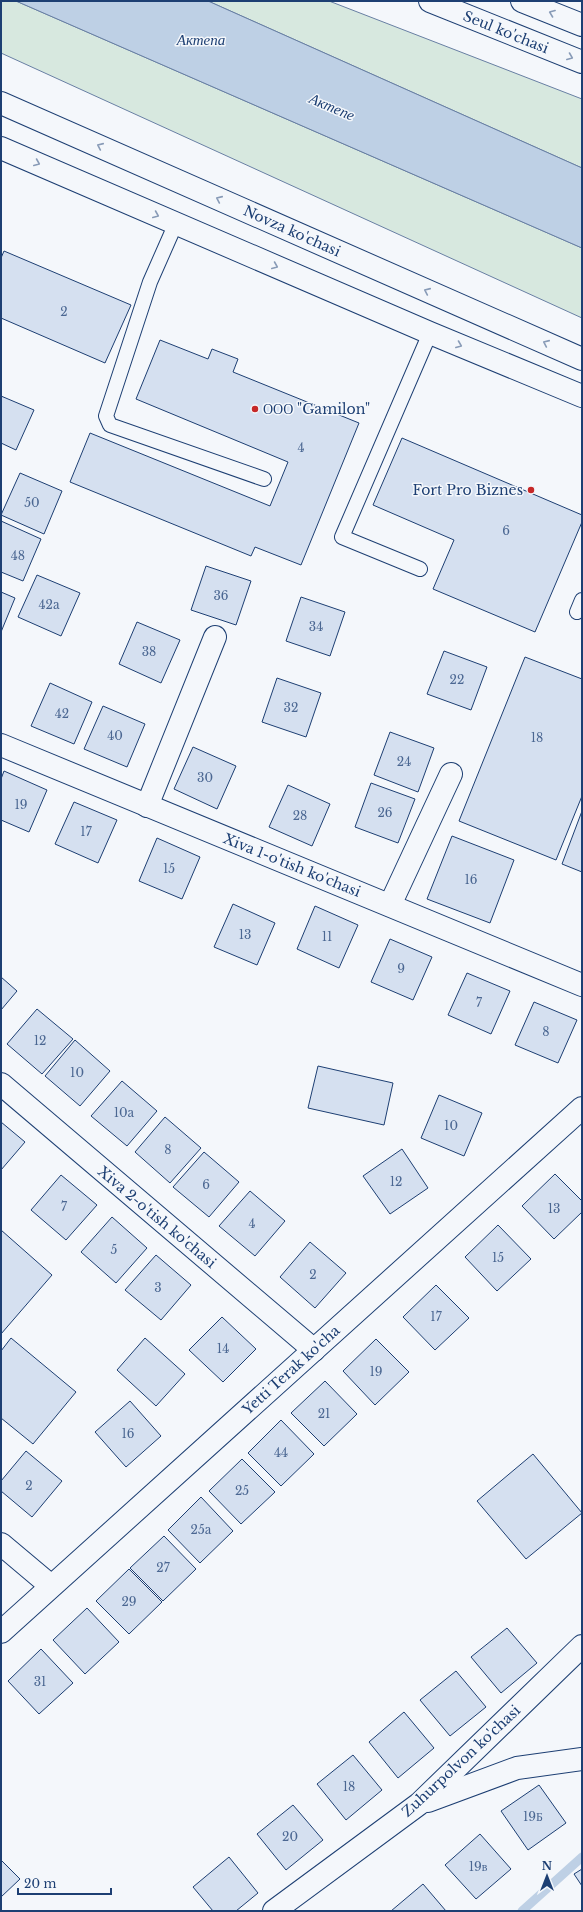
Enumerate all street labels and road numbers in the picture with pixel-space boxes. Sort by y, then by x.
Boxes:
street label: Seul ko'chasi [461,7,552,57]
street label: Novza ko'chasi [241,201,344,261]
street label: Xiva 1-o'tish ko'chasi [221,829,364,901]
street label: Xiva 2-o'tish ko'chasi [94,1162,220,1272]
street label: Yetti Terak ko'cha [238,1321,344,1419]
street label: Zuhurpolvon ko'chasi [398,1701,524,1821]

